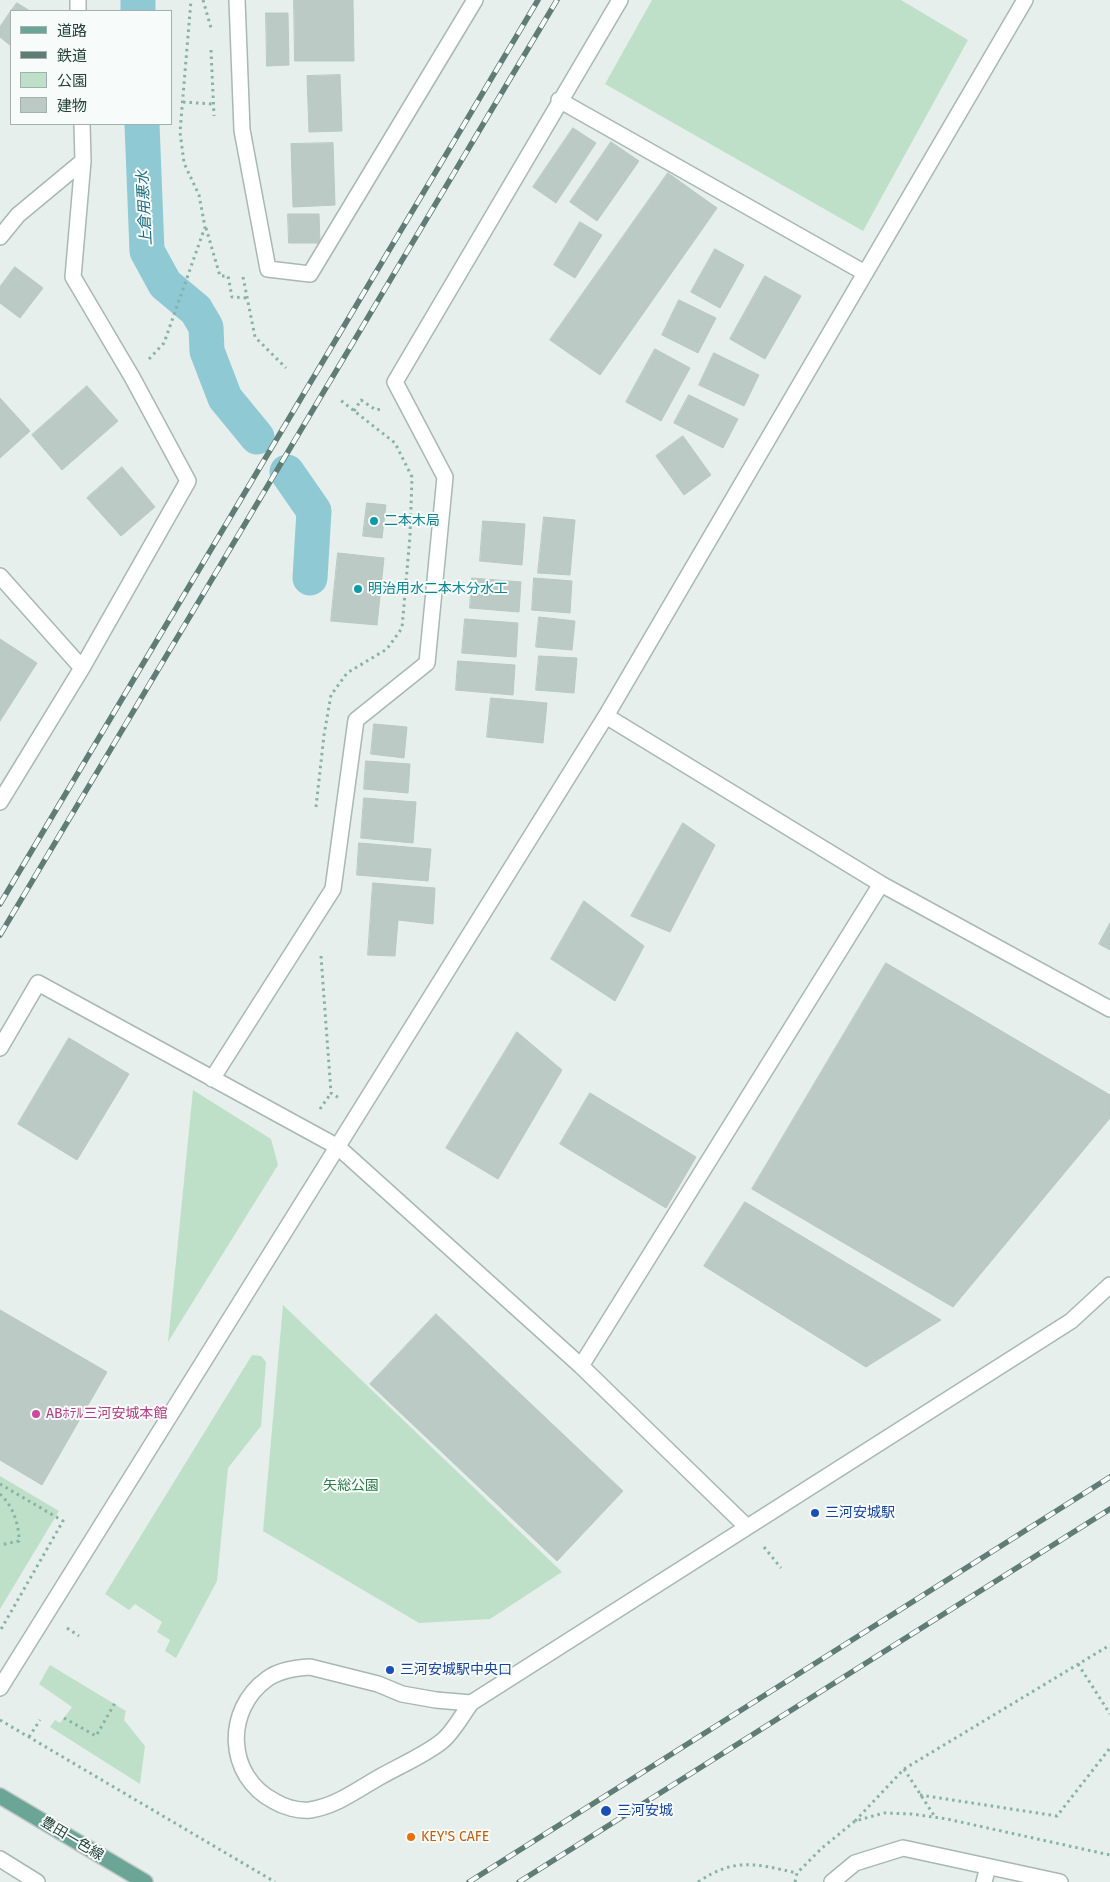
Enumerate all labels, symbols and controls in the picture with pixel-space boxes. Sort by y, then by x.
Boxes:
legend [10,10,172,125]
text: 道路 [57,22,87,40]
text: 鉄道 [57,47,87,65]
text: 公園 [57,72,87,90]
text: 建物 [57,97,87,115]
water label: 上倉用悪水 [134,170,156,246]
place label: 二本木局 [384,513,440,529]
marker: 二本木局 [368,515,380,527]
place label: 明治用水二本木分水工 [368,581,508,597]
marker: 明治用水二本木分水工 [352,583,364,595]
place label: ABﾎﾃﾙ三河安城本館 [46,1406,168,1422]
marker: ABﾎﾃﾙ三河安城本館 [30,1408,42,1420]
park label: 矢総公園 [323,1478,379,1494]
place label: 三河安城駅 [825,1505,895,1521]
marker: 三河安城駅 [809,1507,821,1519]
place label: 三河安城駅中央口 [400,1662,512,1678]
marker: 三河安城駅中央口 [384,1664,396,1676]
place label: 三河安城 [617,1803,673,1819]
marker: 三河安城 [599,1804,613,1818]
street label: 豊田一色線 [38,1814,106,1864]
place label: KEY'S CAFE [421,1829,489,1845]
marker: KEY'S CAFE [405,1831,417,1843]

